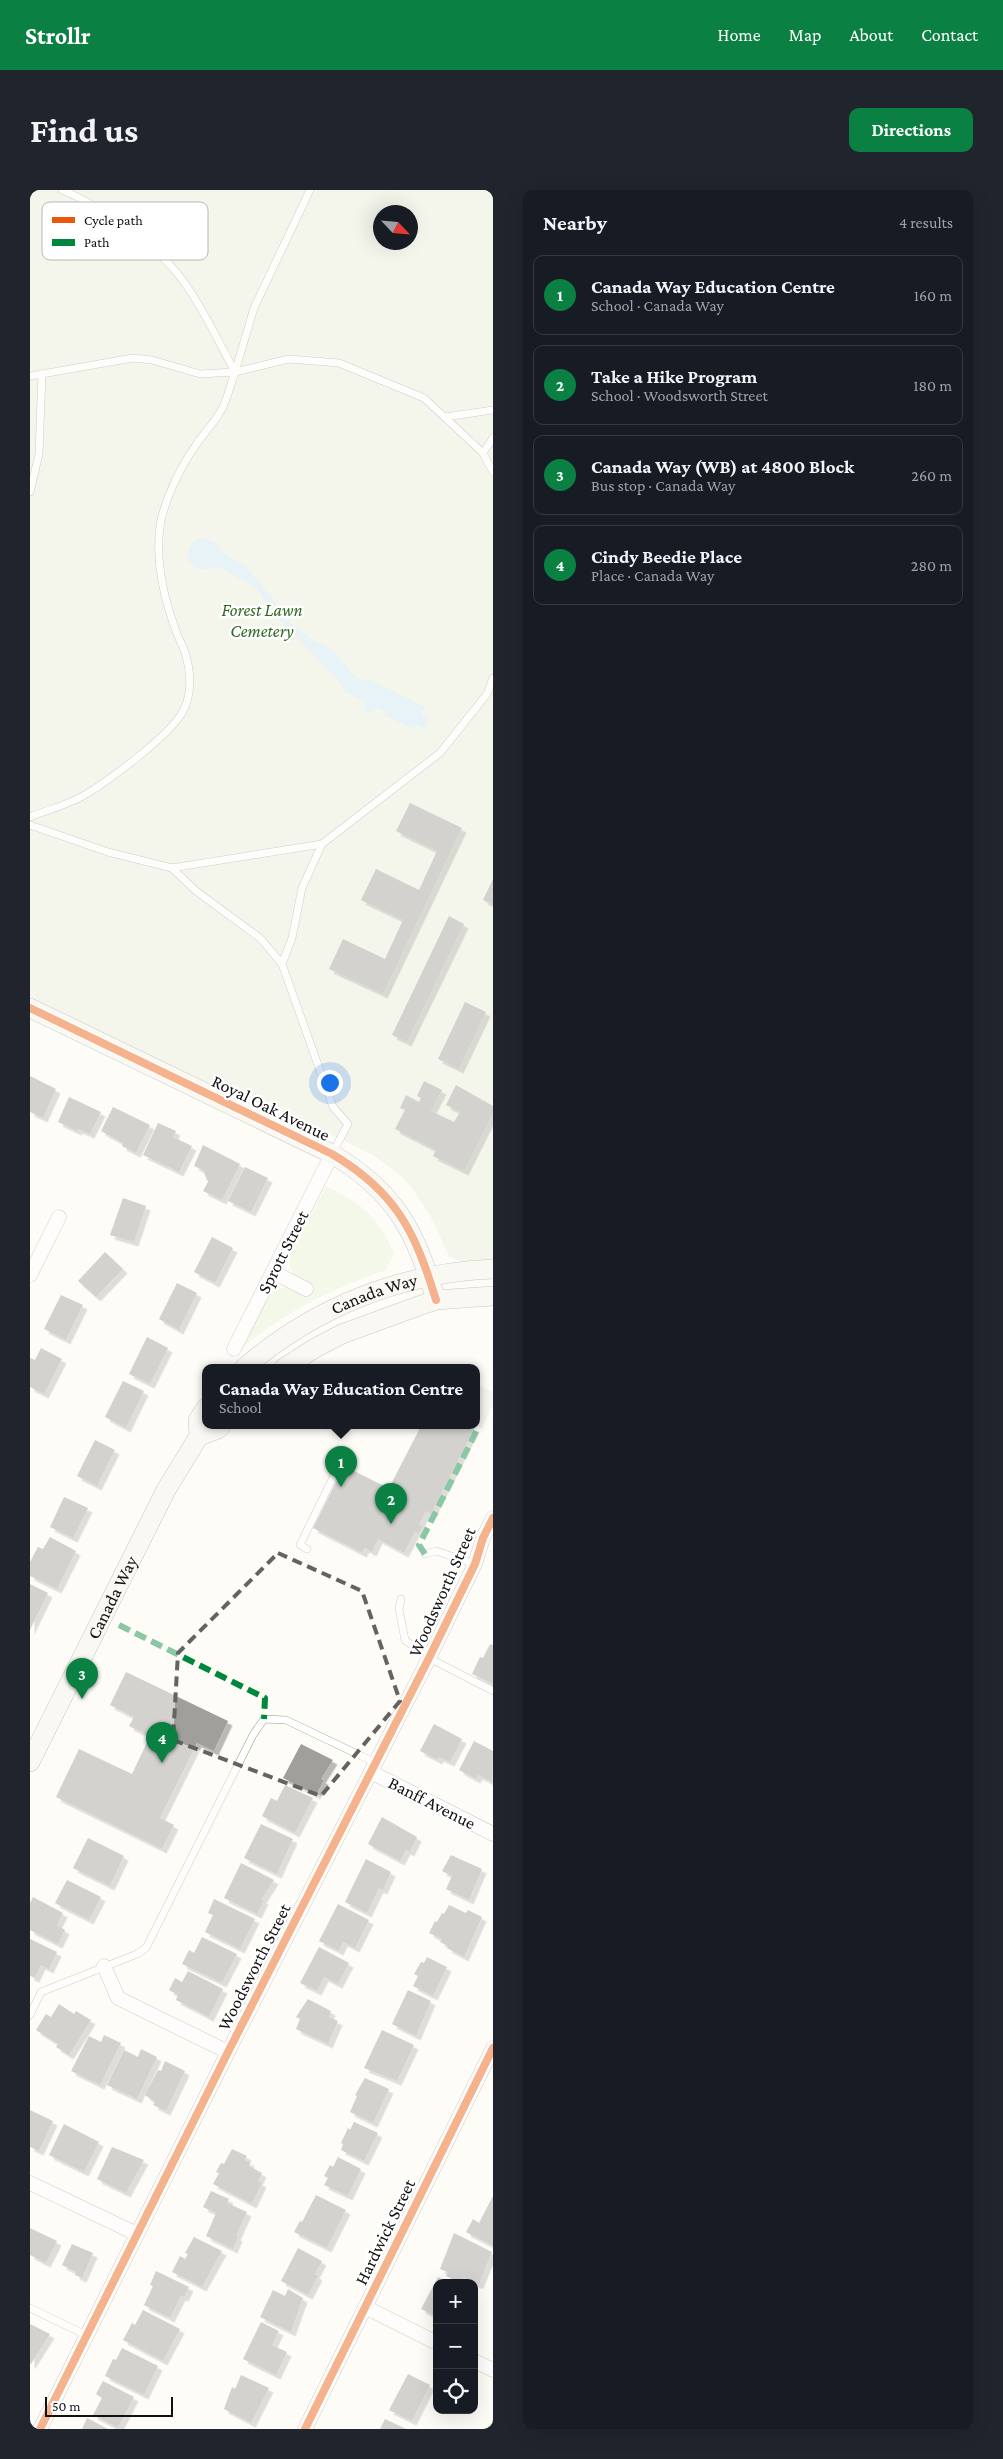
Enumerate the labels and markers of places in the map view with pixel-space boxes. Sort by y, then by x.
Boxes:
pin: 1 [325,1446,357,1487]
pin: 2 [375,1483,407,1524]
pin: 3 [66,1658,98,1699]
pin: 4 [146,1722,178,1763]

